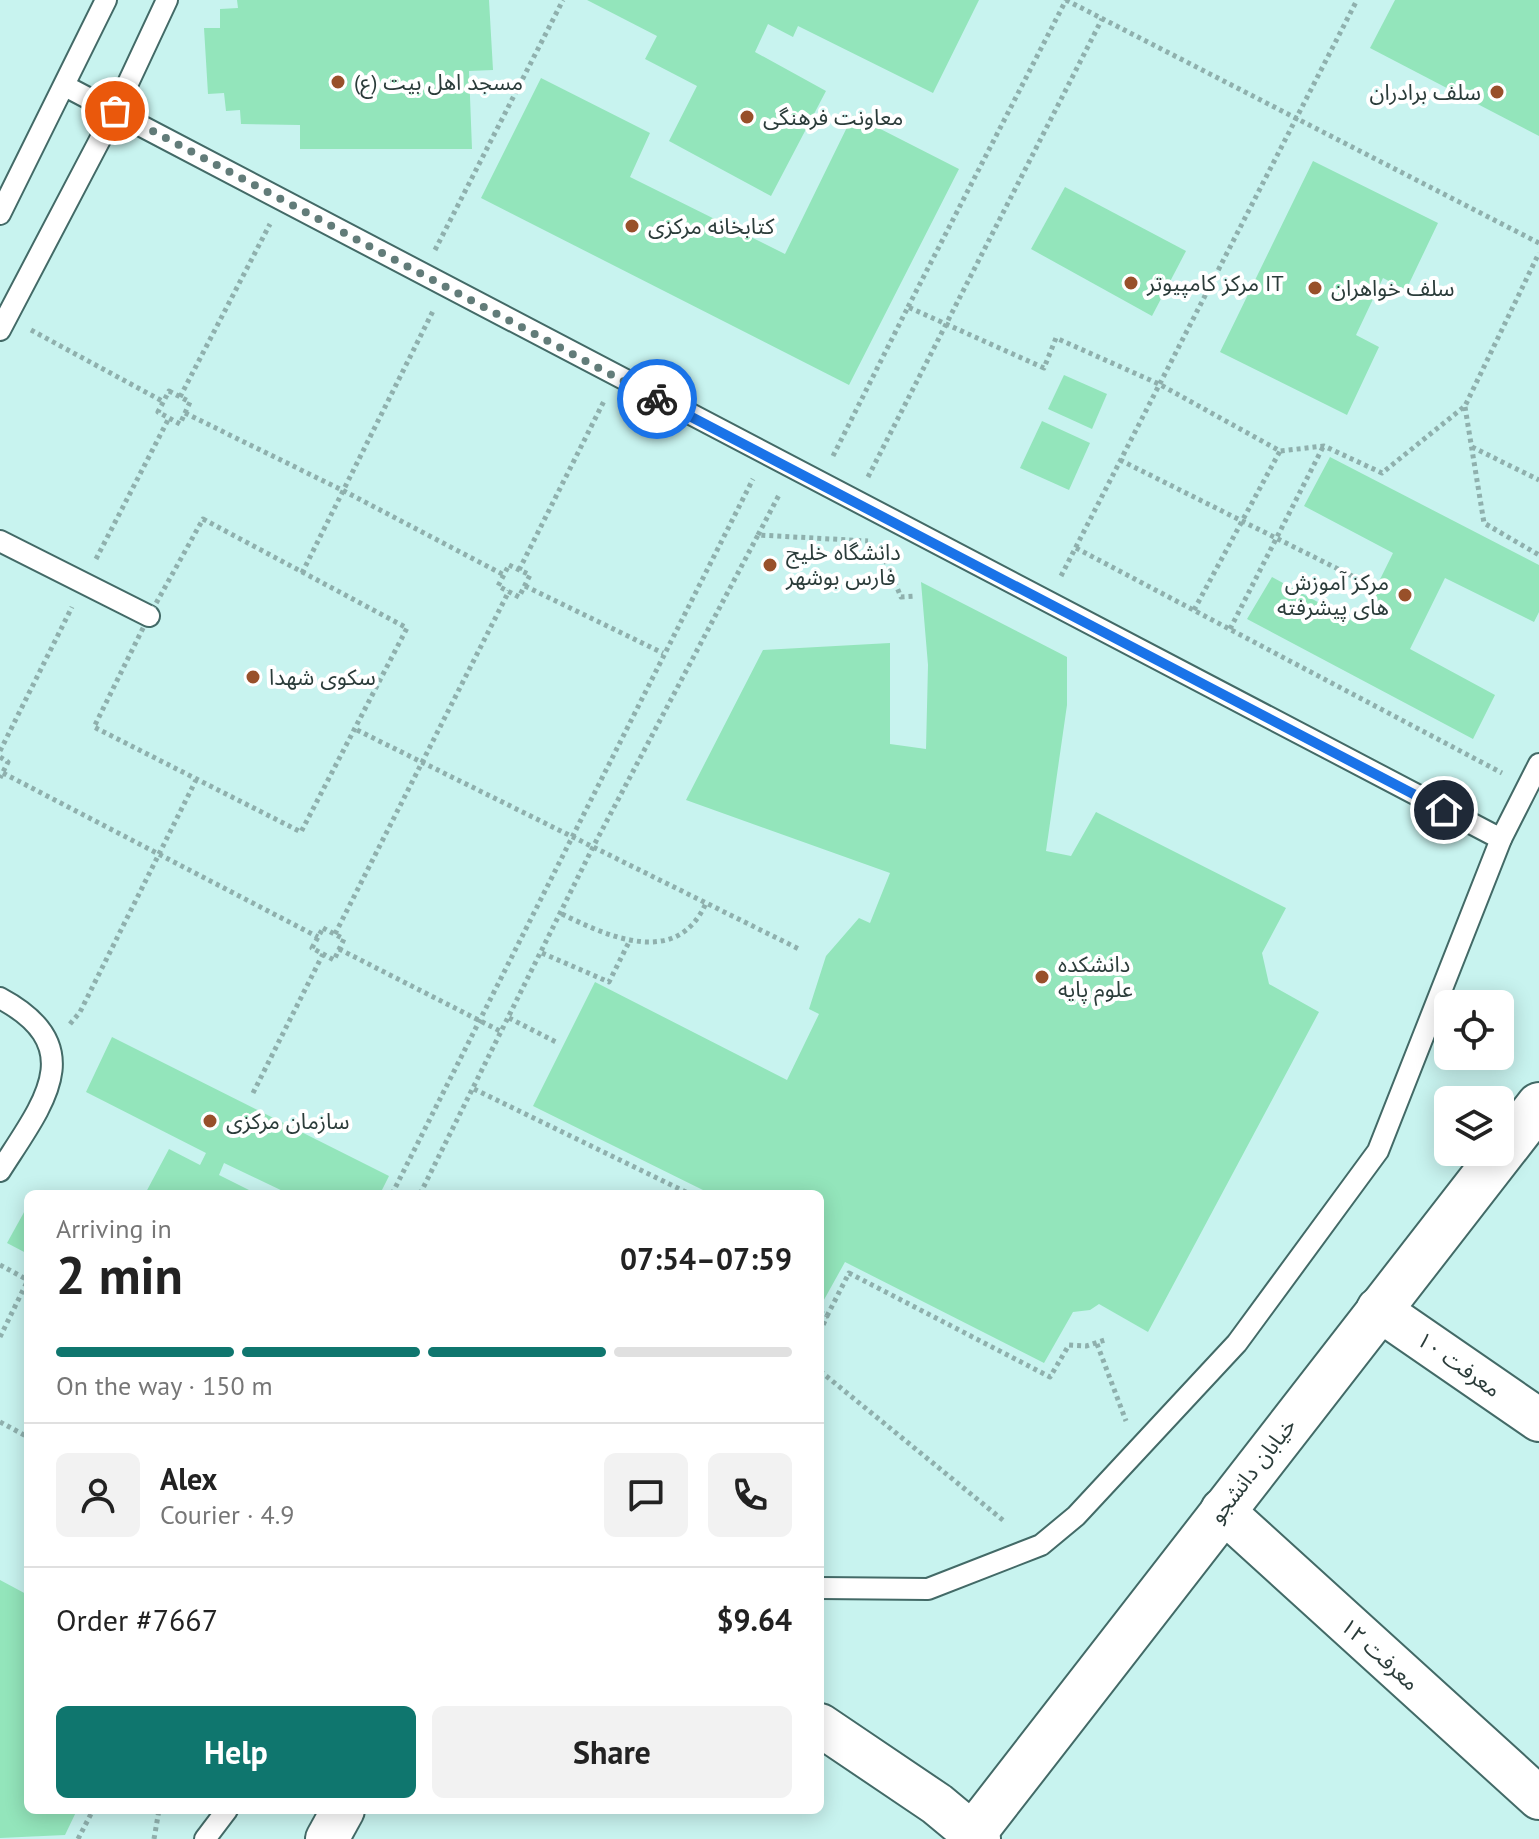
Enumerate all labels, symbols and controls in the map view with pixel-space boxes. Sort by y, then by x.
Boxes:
place label: مسجد اهل بیت (ع) [354,68,523,99]
marker: مسجد اهل بیت (ع) [329,73,347,91]
pin [81,77,149,145]
place label: سلف برادران [1369,78,1481,106]
marker: سلف برادران [1488,83,1506,101]
icon: bag [93,89,137,133]
place label: معاونت فرهنگی [763,103,903,131]
marker: معاونت فرهنگی [738,108,756,126]
place label: کتابخانه مرکزی [648,212,775,240]
marker: کتابخانه مرکزی [623,217,641,235]
place label: مرکز کامپیوتر IT [1146,269,1284,298]
marker: مرکز کامپیوتر IT [1122,274,1140,292]
place label: سلف خواهران [1331,274,1455,302]
marker: سلف خواهران [1306,279,1324,297]
courier [617,359,697,439]
icon: bike [635,377,679,421]
place label: دانشگاه خلیج فارس بوشهر [785,538,901,591]
marker: دانشگاه خلیج فارس بوشهر [761,556,779,574]
place label: مرکز آموزش های پیشرفته [1277,568,1389,622]
marker: مرکز آموزش های پیشرفته [1396,586,1414,604]
place label: سکوی شهدا [269,663,376,691]
marker: سکوی شهدا [244,668,262,686]
pin [1410,776,1478,844]
icon: home [1422,788,1466,832]
place label: دانشکده علوم پایه [1058,950,1133,1006]
marker: دانشکده علوم پایه [1033,968,1051,986]
map controls [1434,990,1514,1166]
button: locate [1434,990,1514,1070]
button: layers [1434,1086,1514,1166]
place label: سازمان مرکزی [226,1107,350,1135]
marker: سازمان مرکزی [201,1112,219,1130]
text: Arriving in [56,1212,172,1245]
text: 07:54–07:59 [620,1239,792,1278]
text: 2 min [56,1241,183,1308]
street label: معرفت ۱۰ [1412,1325,1506,1403]
text: On the way · 150 m [56,1369,273,1402]
street label: خیابان دانشجو [1202,1412,1302,1528]
button: person [56,1453,140,1537]
button: chat [604,1453,688,1537]
button: phone [708,1453,792,1537]
text: Alex [160,1459,217,1498]
text: Courier · 4.9 [160,1498,294,1531]
text: Order #7667 [56,1600,218,1639]
text: $9.64 [717,1600,792,1639]
street label: معرفت ۱۲ [1335,1611,1425,1697]
button: Help [56,1706,416,1798]
button: Share [432,1706,792,1798]

